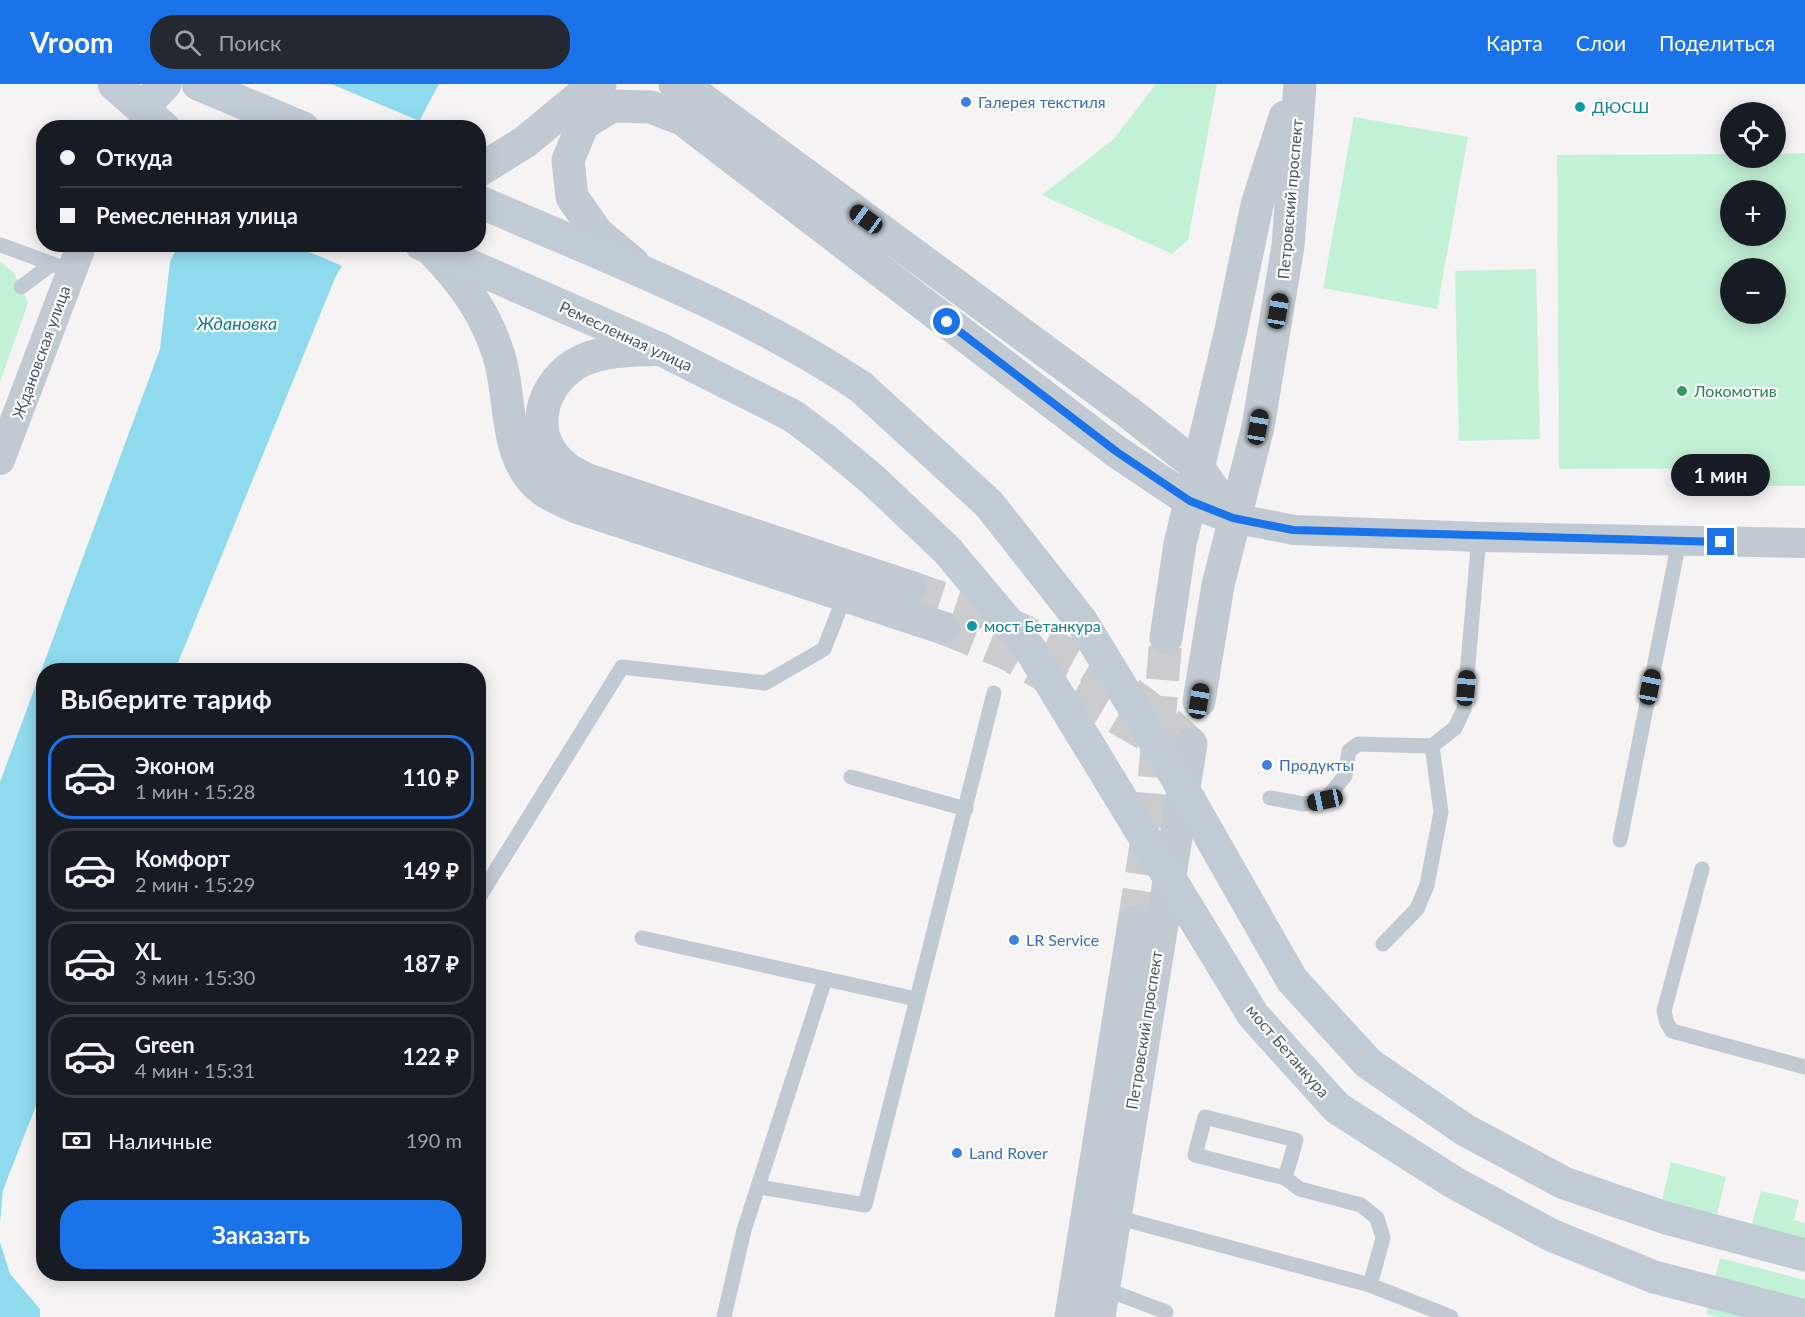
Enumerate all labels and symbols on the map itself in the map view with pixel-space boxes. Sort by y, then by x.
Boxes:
place label: Галерея текстиля [978,92,1106,111]
marker: Галерея текстиля [959,95,973,109]
place label: ДЮСШ [1592,97,1649,116]
marker: ДЮСШ [1573,100,1587,114]
street label: Петровский проспект [1273,118,1306,280]
car [846,201,886,237]
street label: Ждановская улица [8,283,73,421]
car [1266,292,1290,330]
street label: Ремесленная улица [557,296,696,375]
route start [933,308,960,335]
water label: Ждановка [196,312,277,334]
place label: Локомотив [1693,381,1777,400]
marker: Локомотив [1675,384,1689,398]
car [1246,408,1270,446]
callout: 1 мин [1672,455,1770,497]
route end [1707,528,1734,555]
place label: мост Бетанкура [984,616,1101,635]
marker: мост Бетанкура [965,619,979,633]
car [1638,668,1662,706]
car [1455,669,1477,707]
car [1187,682,1211,720]
place label: Продукты [1279,755,1354,774]
marker: Продукты [1260,758,1274,772]
car [1306,787,1344,813]
place label: LR Service [1026,930,1099,949]
marker: LR Service [1007,933,1021,947]
street label: Петровский проспект [1122,949,1165,1111]
street label: мост Бетанкура [1243,1000,1334,1101]
place label: Land Rover [969,1143,1048,1162]
marker: Land Rover [950,1146,964,1160]

